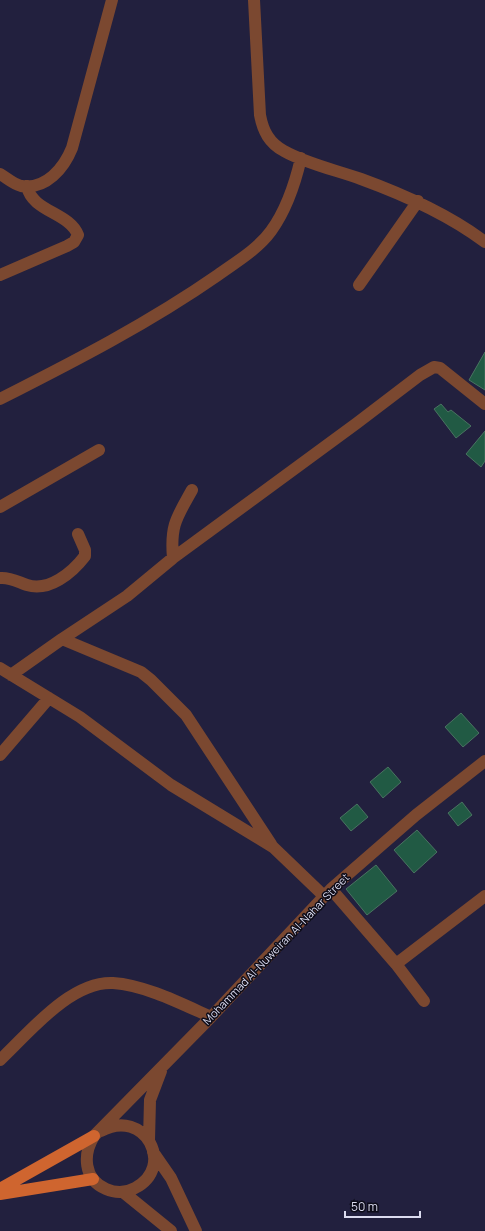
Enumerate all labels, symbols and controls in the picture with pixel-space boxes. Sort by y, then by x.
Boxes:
street label: Mohammad Al-Nuweiran Al-Nahar Street [199,870,352,1028]
scale bar [345,1193,420,1219]
text: 50 m [351,1198,378,1215]

